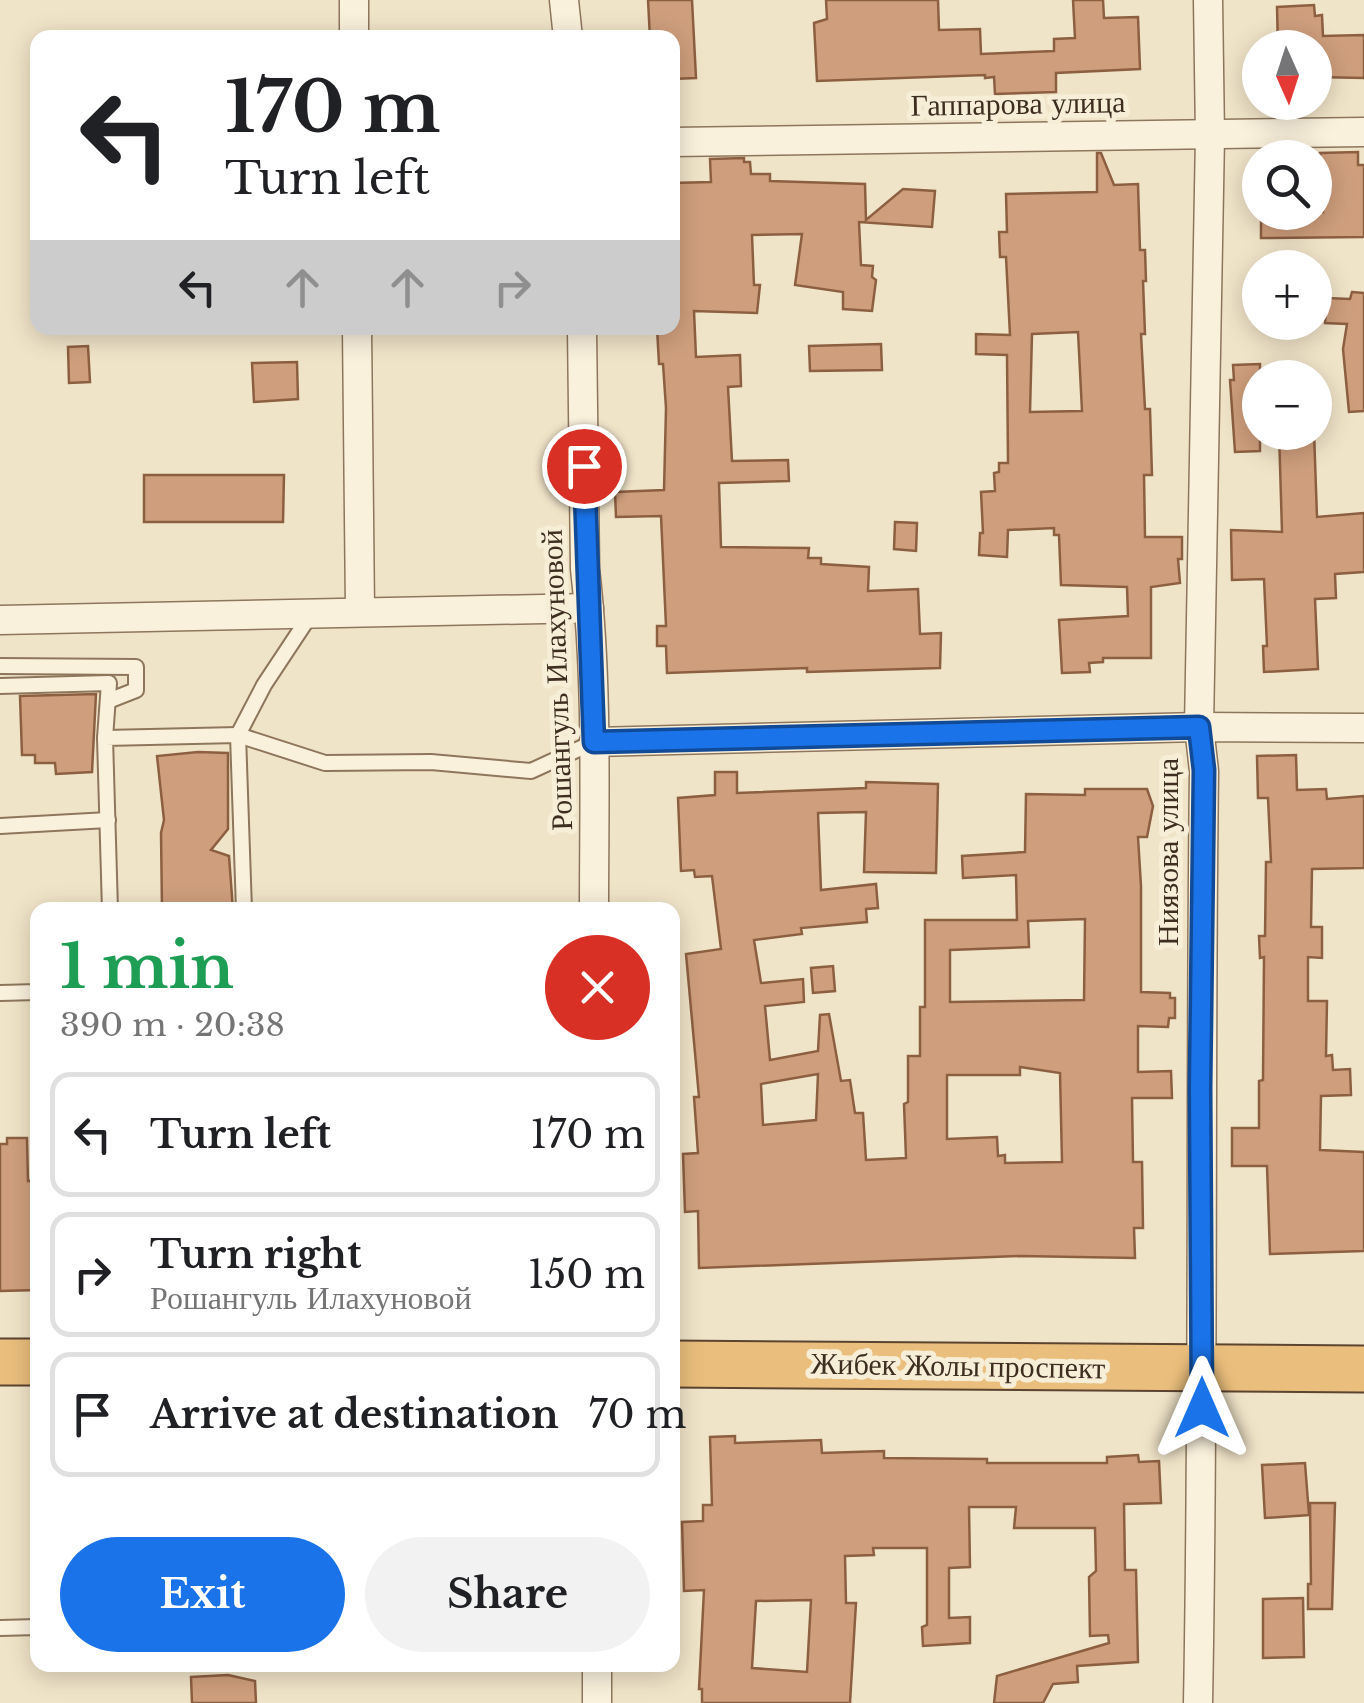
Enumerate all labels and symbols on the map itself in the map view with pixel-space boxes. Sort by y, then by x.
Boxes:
north arrow [1242,30,1332,120]
street label: Гаппарова улица [910,83,1126,124]
pin [542,424,627,509]
street label: Рошангуль Илахуновой [533,529,580,831]
street label: Ниязова улица [1149,758,1186,946]
street label: Жибек Жолы проспект [810,1344,1106,1387]
position arrow [1150,1356,1254,1460]

